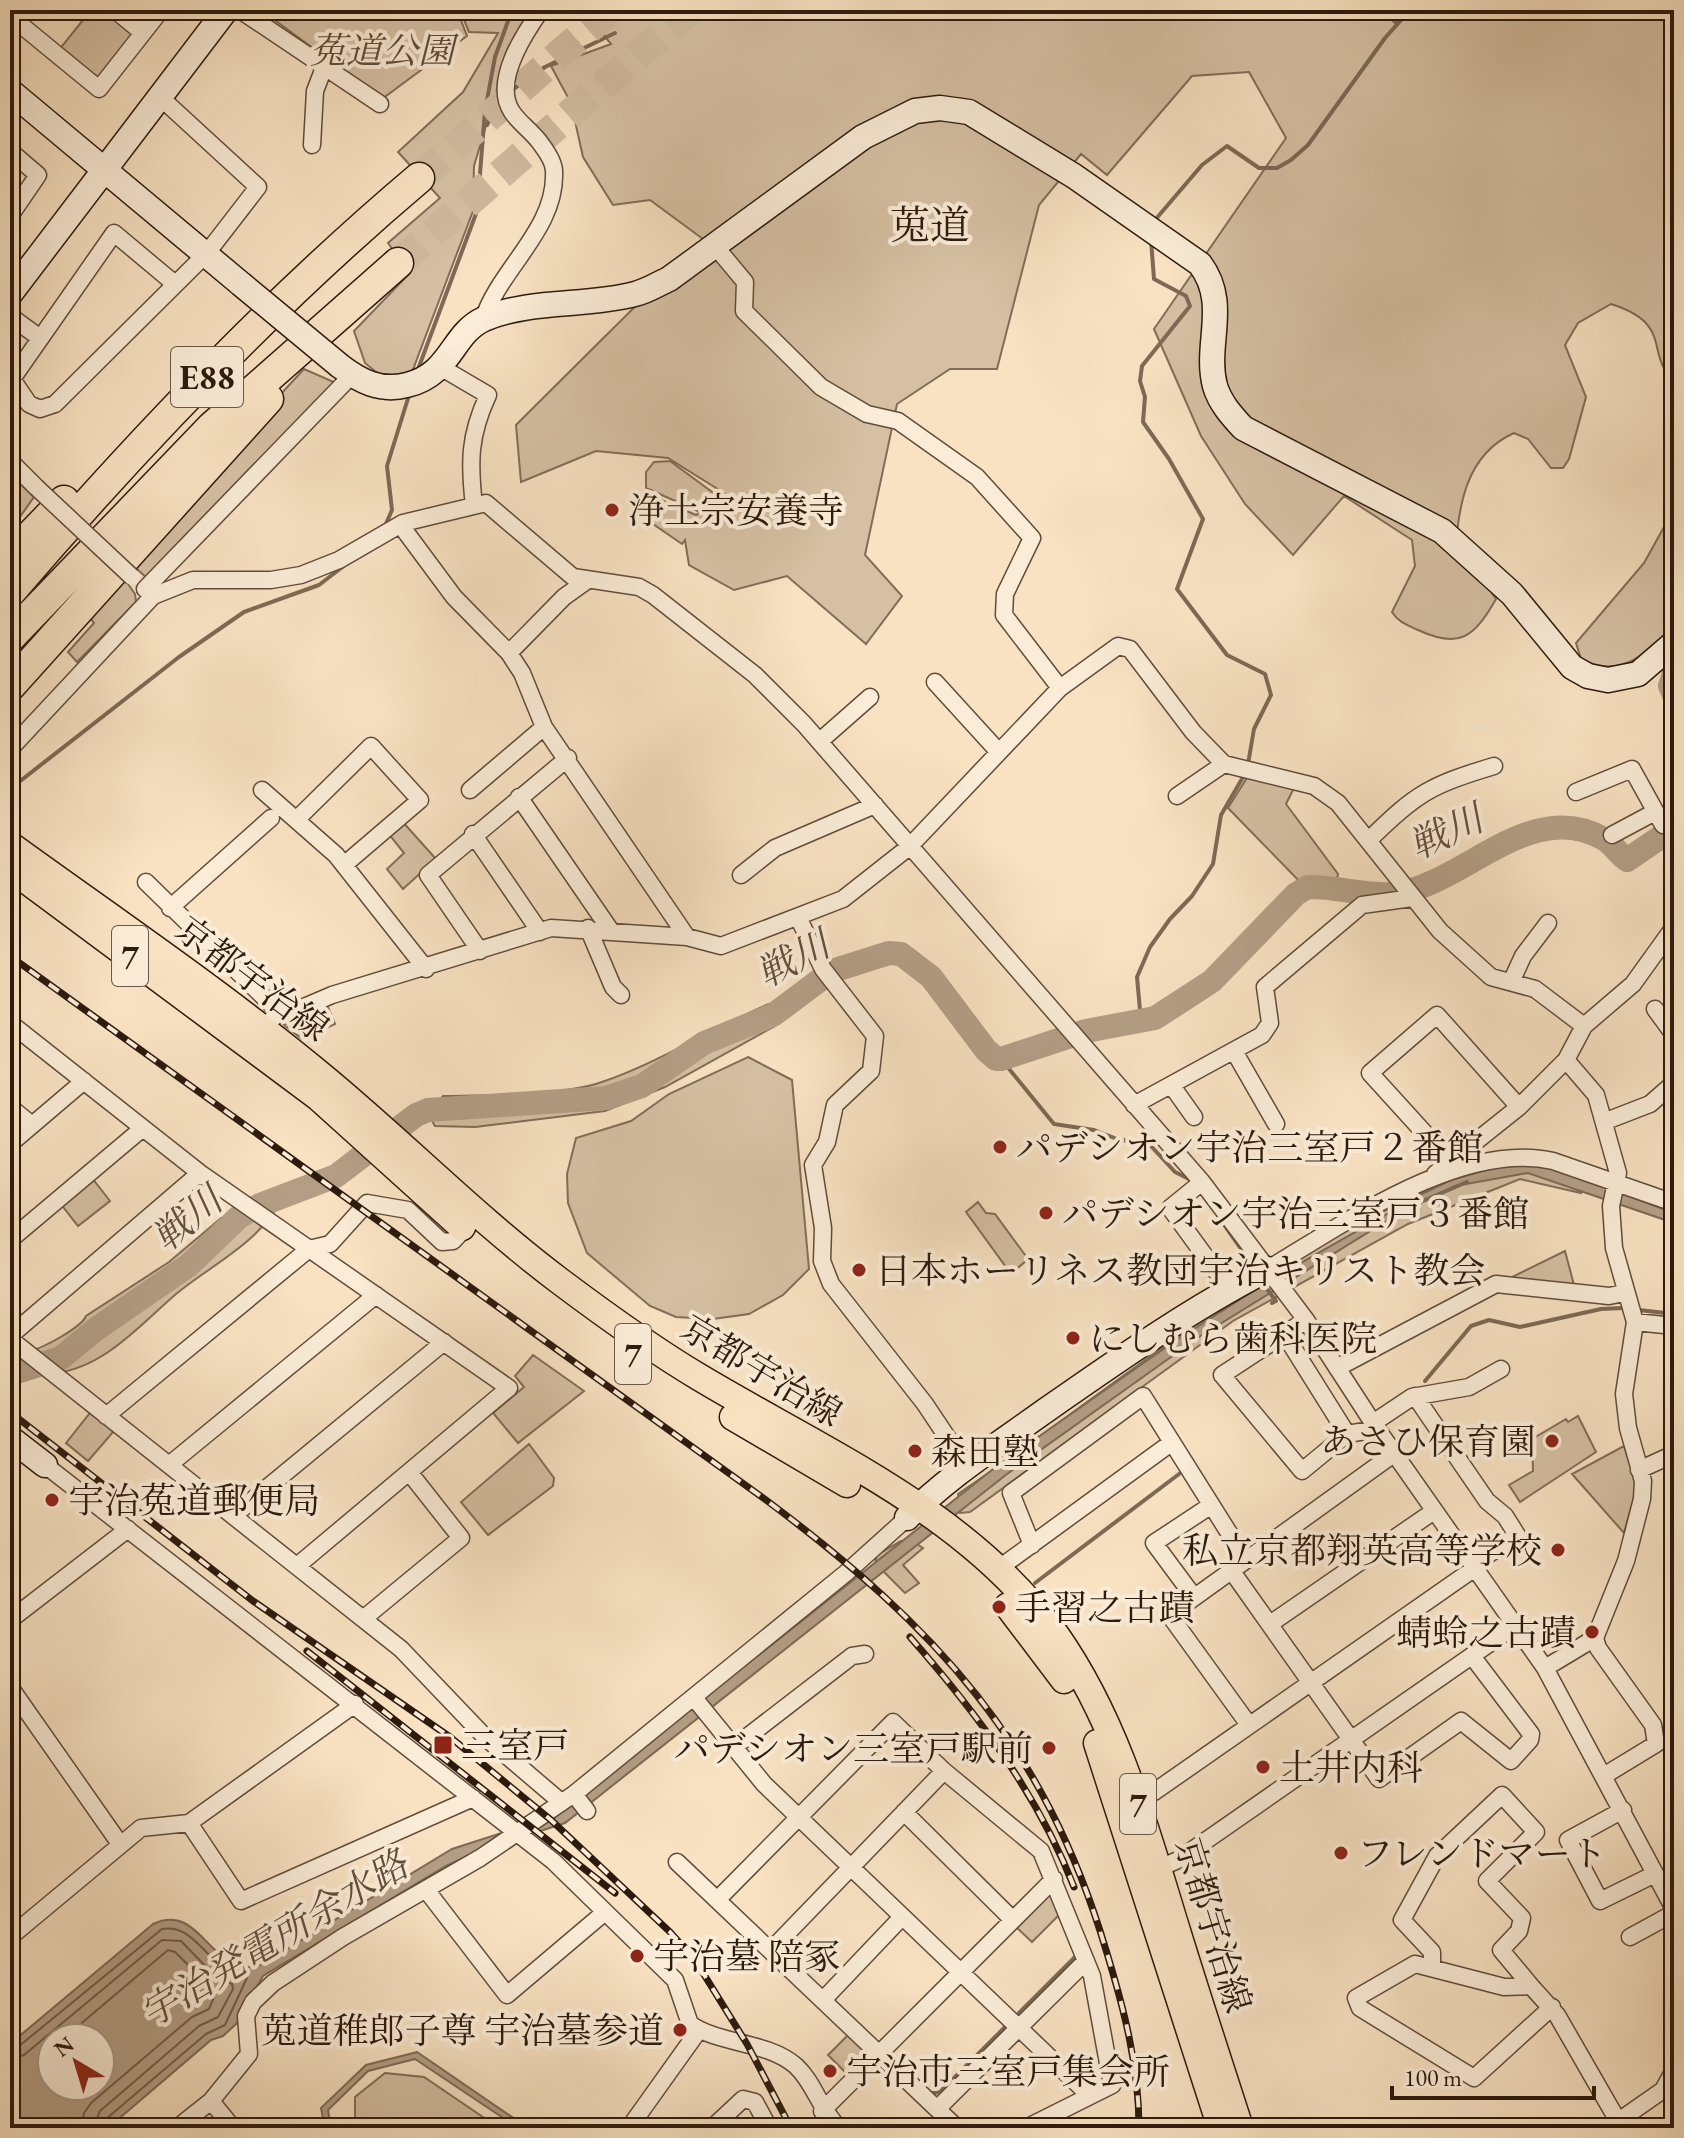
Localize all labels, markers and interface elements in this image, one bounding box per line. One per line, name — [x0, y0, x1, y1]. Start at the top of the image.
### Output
park label: 菟道公園 — [310, 27, 459, 74]
district label: 莵道 — [890, 199, 970, 251]
road number: E88 — [171, 347, 243, 407]
place label: 浄土宗安養寺 — [628, 487, 844, 534]
marker: 浄土宗安養寺 — [603, 501, 621, 519]
water label: 戦川 — [1401, 792, 1494, 870]
street label: 京都宇治線 — [167, 905, 339, 1051]
water label: 戦川 — [748, 917, 841, 998]
road number: 7 — [112, 926, 148, 986]
place label: パデシオン宇治三室戸２番館 — [1016, 1124, 1483, 1171]
marker: パデシオン宇治三室戸２番館 — [991, 1138, 1009, 1156]
water label: 戦川 — [142, 1173, 235, 1262]
place label: パデシオン宇治三室戸３番館 — [1062, 1190, 1529, 1237]
marker: パデシオン宇治三室戸３番館 — [1037, 1204, 1055, 1222]
place label: 日本ホーリネス教団宇治キリスト教会 — [875, 1247, 1486, 1294]
marker: 日本ホーリネス教団宇治キリスト教会 — [850, 1261, 868, 1279]
street label: 京都宇治線 — [672, 1304, 851, 1437]
place label: にしむら歯科医院 — [1089, 1315, 1377, 1362]
road number: 7 — [615, 1324, 651, 1384]
marker: にしむら歯科医院 — [1064, 1329, 1082, 1347]
place label: あさひ保育園 — [1320, 1418, 1536, 1465]
place label: 森田塾 — [931, 1428, 1039, 1475]
marker: あさひ保育園 — [1543, 1432, 1561, 1450]
marker: 森田塾 — [906, 1442, 924, 1460]
place label: 宇治菟道郵便局 — [68, 1477, 320, 1524]
marker: 宇治菟道郵便局 — [43, 1491, 61, 1509]
place label: 私立京都翔英高等学校 — [1182, 1527, 1542, 1574]
marker: 私立京都翔英高等学校 — [1549, 1541, 1567, 1559]
place label: 手習之古蹟 — [1015, 1584, 1195, 1631]
marker: 手習之古蹟 — [990, 1598, 1008, 1616]
place label: 蜻蛉之古蹟 — [1396, 1609, 1576, 1656]
marker: 蜻蛉之古蹟 — [1583, 1623, 1601, 1641]
place label: 三室戸 — [461, 1722, 569, 1769]
place label: パデシオン三室戸駅前 — [674, 1725, 1033, 1772]
marker: 三室戸 — [432, 1734, 454, 1756]
marker: パデシオン三室戸駅前 — [1040, 1739, 1058, 1757]
place label: 土井内科 — [1279, 1744, 1423, 1791]
marker: 土井内科 — [1254, 1758, 1272, 1776]
road number: 7 — [1120, 1774, 1156, 1834]
place label: フレンドマート — [1357, 1830, 1607, 1877]
street label: 京都宇治線 — [1165, 1832, 1262, 2018]
water label: 宇治発電所余水路 — [131, 1838, 419, 2038]
marker: フレンドマート — [1332, 1844, 1350, 1862]
place label: 宇治墓 陪冢 — [653, 1933, 840, 1980]
marker: 宇治墓 陪冢 — [628, 1947, 646, 1965]
place label: 莵道稚郎子尊 宇治墓参道 — [261, 2007, 664, 2054]
marker: 莵道稚郎子尊 宇治墓参道 — [671, 2021, 689, 2039]
north arrow — [36, 2022, 116, 2102]
text: N — [48, 2030, 80, 2064]
place label: 宇治市三室戸集会所 — [846, 2048, 1170, 2095]
scale bar — [1392, 2050, 1594, 2100]
marker: 宇治市三室戸集会所 — [821, 2062, 839, 2080]
text: 100 m — [1404, 2062, 1462, 2093]

